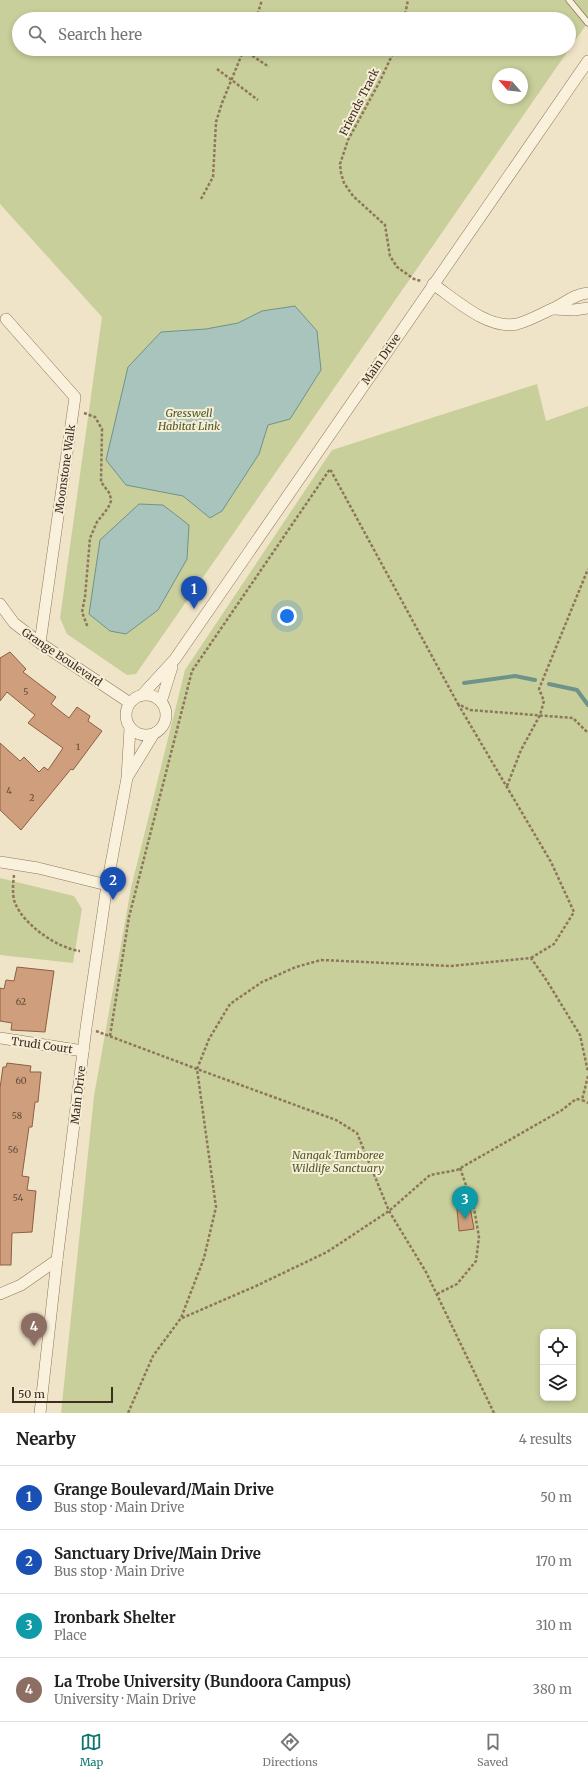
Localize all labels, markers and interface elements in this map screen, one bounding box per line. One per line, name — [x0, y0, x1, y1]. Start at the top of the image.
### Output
search box — [12, 12, 576, 56]
icon: search — [26, 23, 48, 45]
text: Search here — [58, 25, 142, 44]
street label: Friends Track — [336, 66, 382, 138]
north arrow — [492, 68, 528, 104]
street label: Main Drive — [358, 331, 404, 387]
park label: Gresswell Habitat Link — [157, 406, 220, 433]
street label: Moonstone Walk — [52, 424, 78, 514]
pin: 1 — [181, 576, 207, 609]
your location — [277, 606, 297, 626]
street label: Grange Boulevard — [19, 625, 105, 689]
house number: 5 — [23, 686, 29, 697]
house number: 1 — [76, 741, 80, 752]
house number: 4 — [6, 785, 12, 796]
house number: 2 — [29, 792, 35, 803]
pin: 2 — [100, 867, 126, 900]
house number: 62 — [16, 996, 26, 1007]
street label: Trudi Court — [10, 1034, 74, 1056]
street label: Main Drive — [67, 1065, 89, 1125]
house number: 60 — [15, 1075, 27, 1086]
house number: 58 — [12, 1110, 22, 1121]
house number: 56 — [8, 1144, 19, 1155]
park label: Nangak Tamboree Wildlife Sanctuary — [292, 1148, 384, 1175]
pin: 3 — [452, 1186, 478, 1219]
house number: 54 — [13, 1192, 24, 1203]
pin: 4 — [21, 1313, 47, 1346]
map controls — [540, 1329, 576, 1401]
button: locate — [540, 1329, 576, 1365]
button: layers — [540, 1365, 576, 1401]
scale bar — [12, 1385, 113, 1404]
text: 50 m — [18, 1387, 45, 1401]
text: Nearby — [16, 1428, 76, 1450]
text: 4 results — [519, 1431, 572, 1448]
text: Grange Boulevard/Main Drive — [54, 1480, 274, 1499]
text: 1 — [26, 1489, 32, 1506]
text: 50 m — [540, 1489, 572, 1506]
text: Bus stop · Main Drive — [54, 1499, 184, 1516]
text: Sanctuary Drive/Main Drive — [54, 1544, 261, 1563]
text: 2 — [25, 1553, 33, 1570]
text: 170 m — [535, 1553, 572, 1570]
text: Bus stop · Main Drive — [54, 1563, 184, 1580]
text: Ironbark Shelter — [54, 1608, 176, 1627]
text: 3 — [25, 1617, 33, 1634]
text: 310 m — [535, 1617, 572, 1634]
text: Place — [54, 1627, 87, 1644]
text: La Trobe University (Bundoora Campus) — [54, 1672, 351, 1691]
text: 4 — [25, 1681, 33, 1698]
text: 380 m — [533, 1681, 572, 1698]
text: University · Main Drive — [54, 1691, 196, 1708]
tab: Map — [80, 1731, 103, 1769]
tab: Directions — [263, 1731, 318, 1769]
tab: Saved — [477, 1731, 508, 1769]

